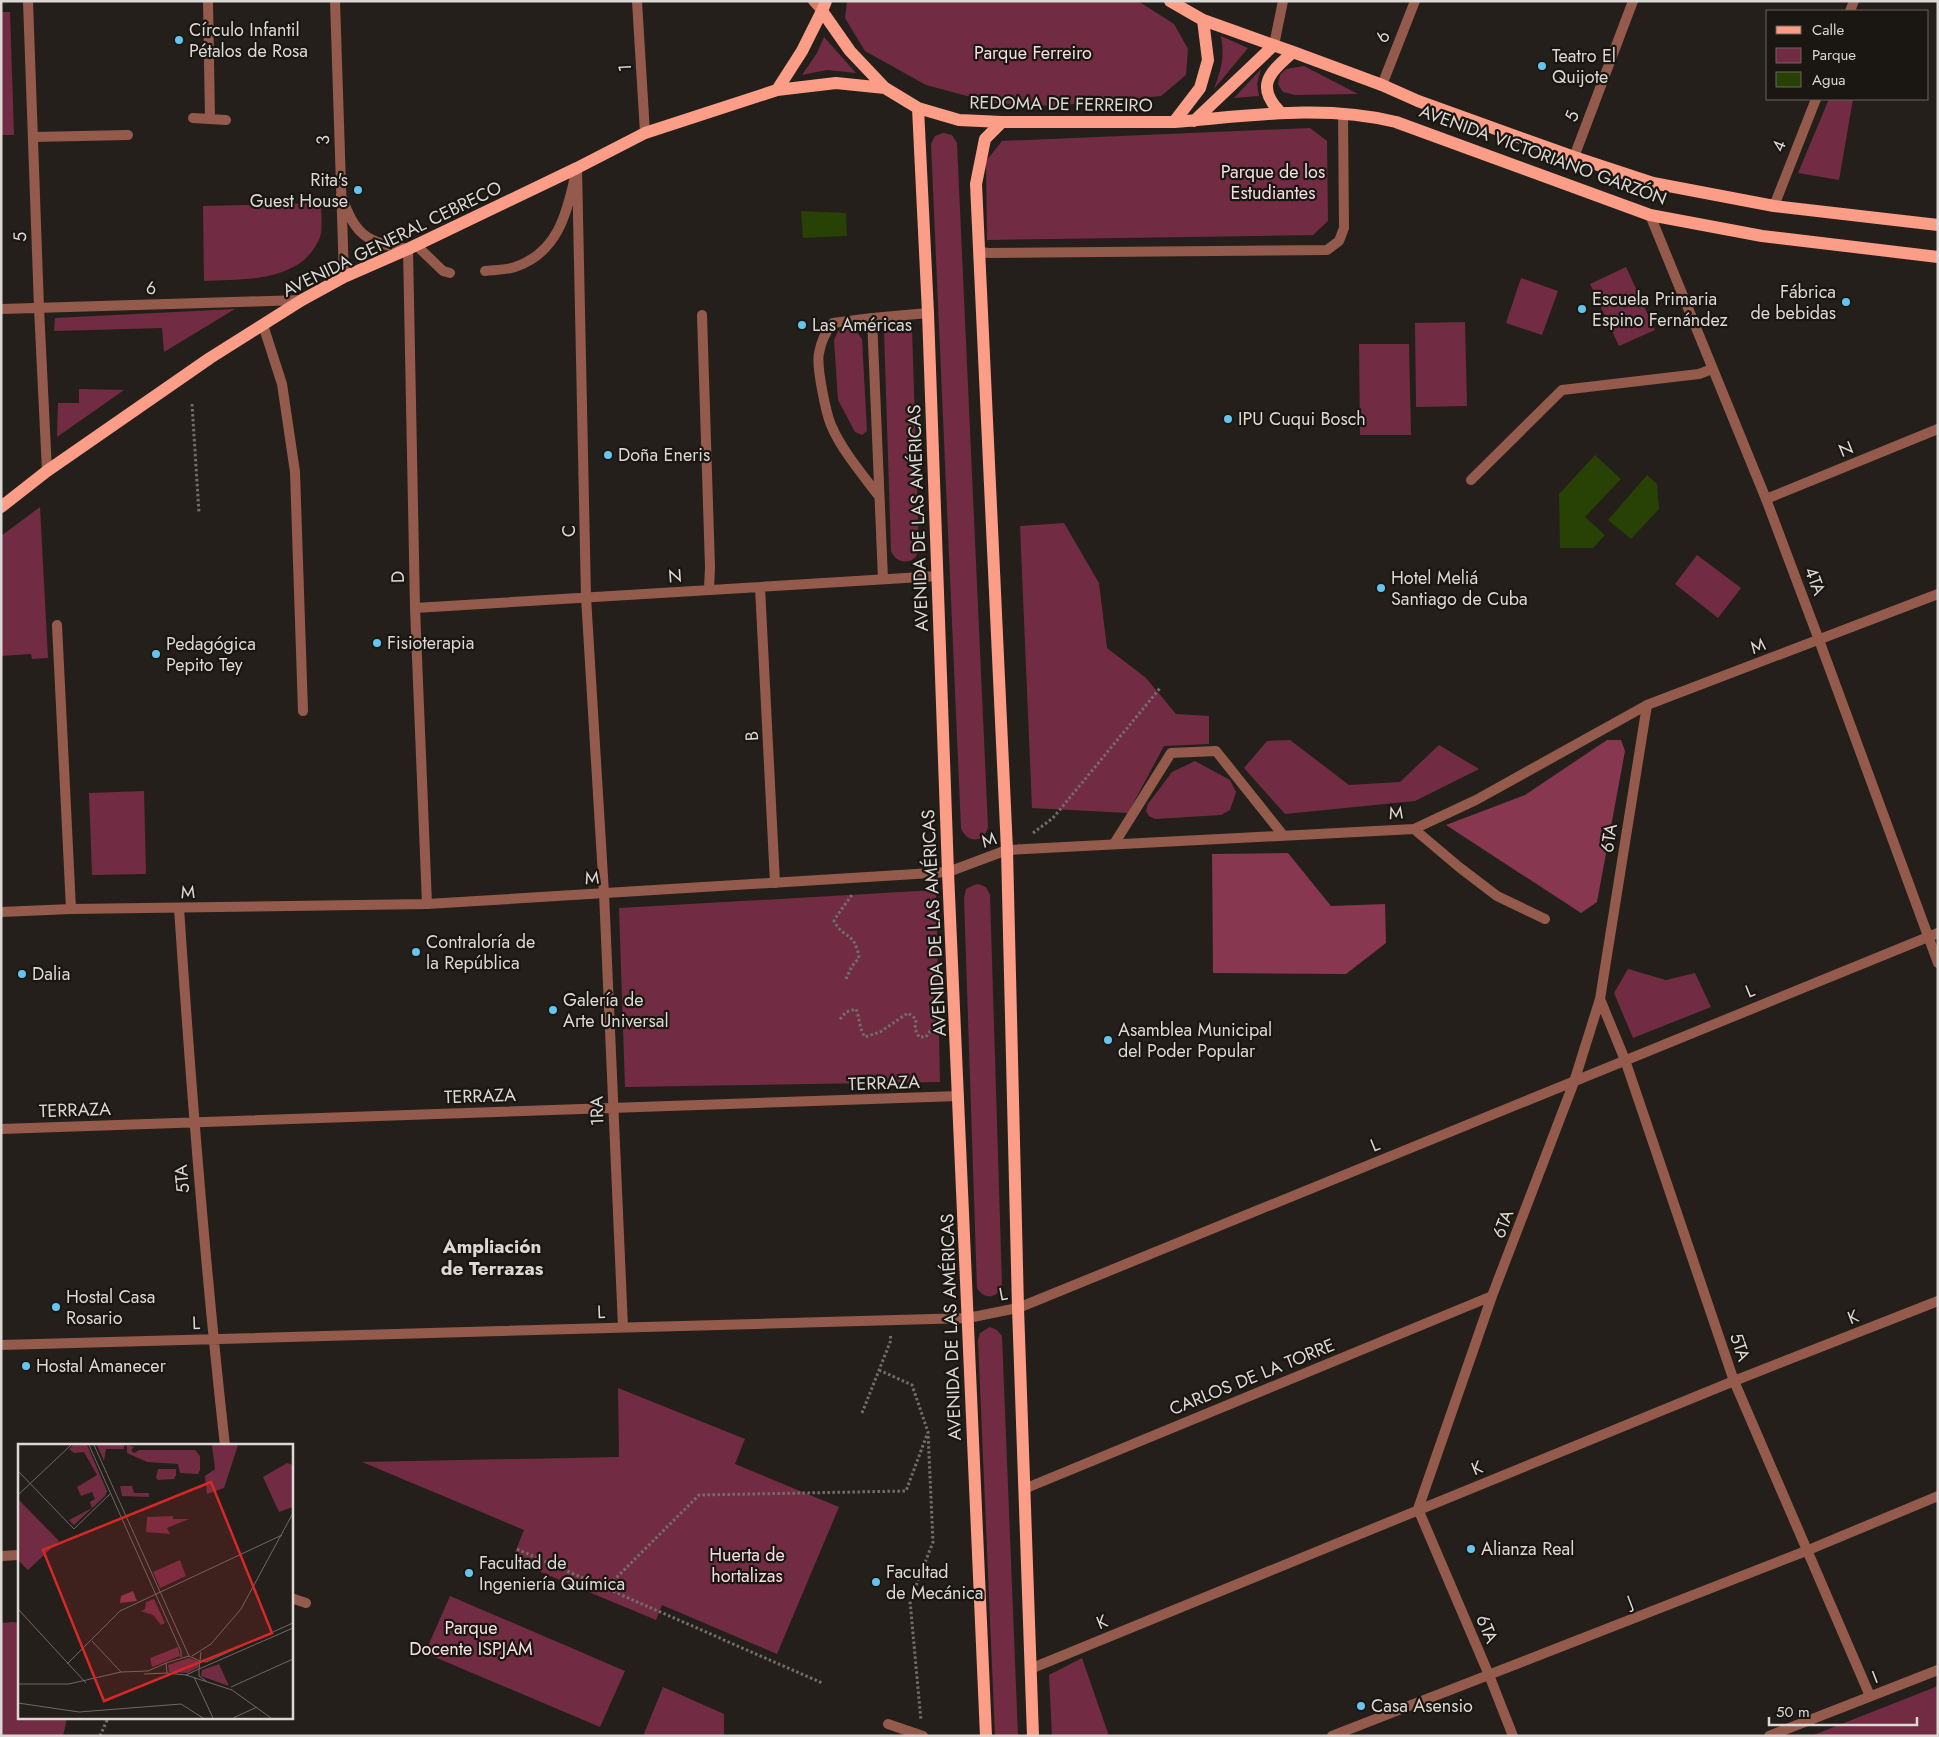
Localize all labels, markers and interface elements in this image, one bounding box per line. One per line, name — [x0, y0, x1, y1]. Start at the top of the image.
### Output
legend — [1766, 10, 1929, 100]
place label: Círculo Infantil Pétalos de Rosa — [189, 17, 308, 64]
text: Calle — [1812, 19, 1844, 41]
street label: 6 — [1369, 27, 1397, 47]
marker: Círculo Infantil Pétalos de Rosa — [173, 34, 185, 46]
park label: Parque Ferreiro — [974, 40, 1092, 66]
place label: Teatro El Quijote — [1552, 43, 1616, 90]
text: Parque — [1812, 44, 1856, 66]
marker: Teatro El Quijote — [1536, 60, 1548, 72]
street label: 1 — [612, 63, 638, 73]
text: Agua — [1812, 69, 1846, 91]
street label: REDOMA DE FERREIRO — [969, 89, 1153, 119]
street label: AVENIDA VICTORIANO GARZÓN — [1416, 98, 1670, 212]
street label: 5 — [1558, 107, 1586, 125]
street label: 3 — [310, 134, 336, 145]
street label: 4 — [1765, 136, 1793, 156]
park label: Parque de los Estudiantes — [1221, 159, 1325, 206]
place label: Rita's Guest House — [250, 167, 348, 214]
street label: AVENIDA GENERAL CEBRECO — [278, 174, 506, 304]
marker: Rita's Guest House — [352, 184, 364, 196]
street label: 5 — [7, 231, 33, 243]
street label: 6 — [145, 275, 157, 301]
place label: Fábrica de bebidas — [1750, 279, 1836, 326]
place label: Escuela Primaria Espino Fernández — [1592, 286, 1729, 333]
marker: Fábrica de bebidas — [1840, 296, 1852, 308]
marker: Escuela Primaria Espino Fernández — [1576, 303, 1588, 315]
place label: Las Américas — [812, 312, 912, 338]
marker: Las Américas — [796, 319, 808, 331]
street label: AVENIDA DE LAS AMÉRICAS — [901, 404, 935, 632]
place label: IPU Cuqui Bosch — [1238, 406, 1366, 432]
marker: IPU Cuqui Bosch — [1222, 413, 1234, 425]
street label: N — [1835, 434, 1857, 464]
place label: Doña Eneris — [618, 442, 710, 468]
marker: Doña Eneris — [602, 449, 614, 461]
street label: C — [556, 525, 582, 537]
street label: N — [667, 563, 683, 589]
street label: 4TA — [1798, 563, 1832, 599]
place label: Hotel Meliá Santiago de Cuba — [1391, 565, 1528, 612]
street label: D — [385, 571, 411, 583]
marker: Hotel Meliá Santiago de Cuba — [1375, 582, 1387, 594]
place label: Fisioterapia — [387, 630, 474, 656]
place label: Pedagógica Pepito Tey — [166, 631, 256, 678]
street label: M — [1747, 631, 1769, 661]
marker: Fisioterapia — [371, 637, 383, 649]
marker: Pedagógica Pepito Tey — [150, 648, 162, 660]
street label: B — [739, 730, 765, 742]
street label: M — [1388, 800, 1404, 826]
street label: AVENIDA DE LAS AMÉRICAS — [915, 809, 953, 1037]
street label: 6TA — [1594, 822, 1624, 854]
street label: M — [978, 825, 1000, 855]
street label: M — [584, 865, 600, 891]
street label: M — [180, 879, 196, 905]
place label: Contraloría de la República — [426, 929, 535, 976]
marker: Contraloría de la República — [410, 946, 422, 958]
place label: Dalia — [32, 961, 70, 987]
marker: Dalia — [16, 968, 28, 980]
street label: L — [1741, 977, 1759, 1005]
place label: Galería de Arte Universal — [563, 987, 669, 1034]
marker: Galería de Arte Universal — [547, 1004, 559, 1016]
place label: Asamblea Municipal del Poder Popular — [1118, 1017, 1272, 1064]
marker: Asamblea Municipal del Poder Popular — [1102, 1034, 1114, 1046]
street label: TERRAZA — [848, 1069, 921, 1097]
street label: TERRAZA — [444, 1082, 517, 1110]
street label: 1RA — [583, 1095, 611, 1126]
street label: TERRAZA — [39, 1096, 112, 1124]
street label: L — [1366, 1131, 1384, 1159]
street label: 5TA — [168, 1164, 196, 1194]
street label: 6TA — [1486, 1206, 1520, 1242]
street label: AVENIDA DE LAS AMÉRICAS — [934, 1213, 968, 1441]
district label: Ampliación de Terrazas — [441, 1233, 544, 1282]
street label: L — [997, 1280, 1009, 1308]
place label: Hostal Casa Rosario — [66, 1284, 155, 1331]
street label: L — [596, 1299, 606, 1325]
marker: Hostal Casa Rosario — [50, 1301, 62, 1313]
street label: K — [1844, 1303, 1863, 1331]
street label: L — [191, 1310, 201, 1336]
street label: 5TA — [1723, 1329, 1757, 1365]
street label: CARLOS DE LA TORRE — [1165, 1332, 1339, 1422]
place label: Hostal Amanecer — [36, 1353, 167, 1379]
marker: Hostal Amanecer — [20, 1360, 32, 1372]
inset map — [18, 1444, 292, 1720]
street label: K — [1467, 1454, 1487, 1482]
place label: Alianza Real — [1481, 1536, 1574, 1562]
park label: Huerta de hortalizas — [709, 1542, 785, 1589]
marker: Alianza Real — [1465, 1543, 1477, 1555]
place label: Facultad de Ingeniería Química — [479, 1550, 625, 1597]
place label: Facultad de Mecánica — [886, 1559, 984, 1606]
marker: Facultad de Ingeniería Química — [463, 1567, 475, 1579]
marker: Facultad de Mecánica — [870, 1576, 882, 1588]
street label: J — [1621, 1589, 1637, 1616]
street label: K — [1092, 1608, 1112, 1636]
street label: 6TA — [1469, 1611, 1505, 1647]
park label: Parque Docente ISPJAM — [409, 1615, 533, 1662]
street label: I — [1868, 1664, 1882, 1690]
place label: Casa Asensio — [1371, 1693, 1473, 1719]
scale bar — [1769, 1694, 1916, 1726]
marker: Casa Asensio — [1355, 1700, 1367, 1712]
text: 50 m — [1776, 1701, 1810, 1723]

